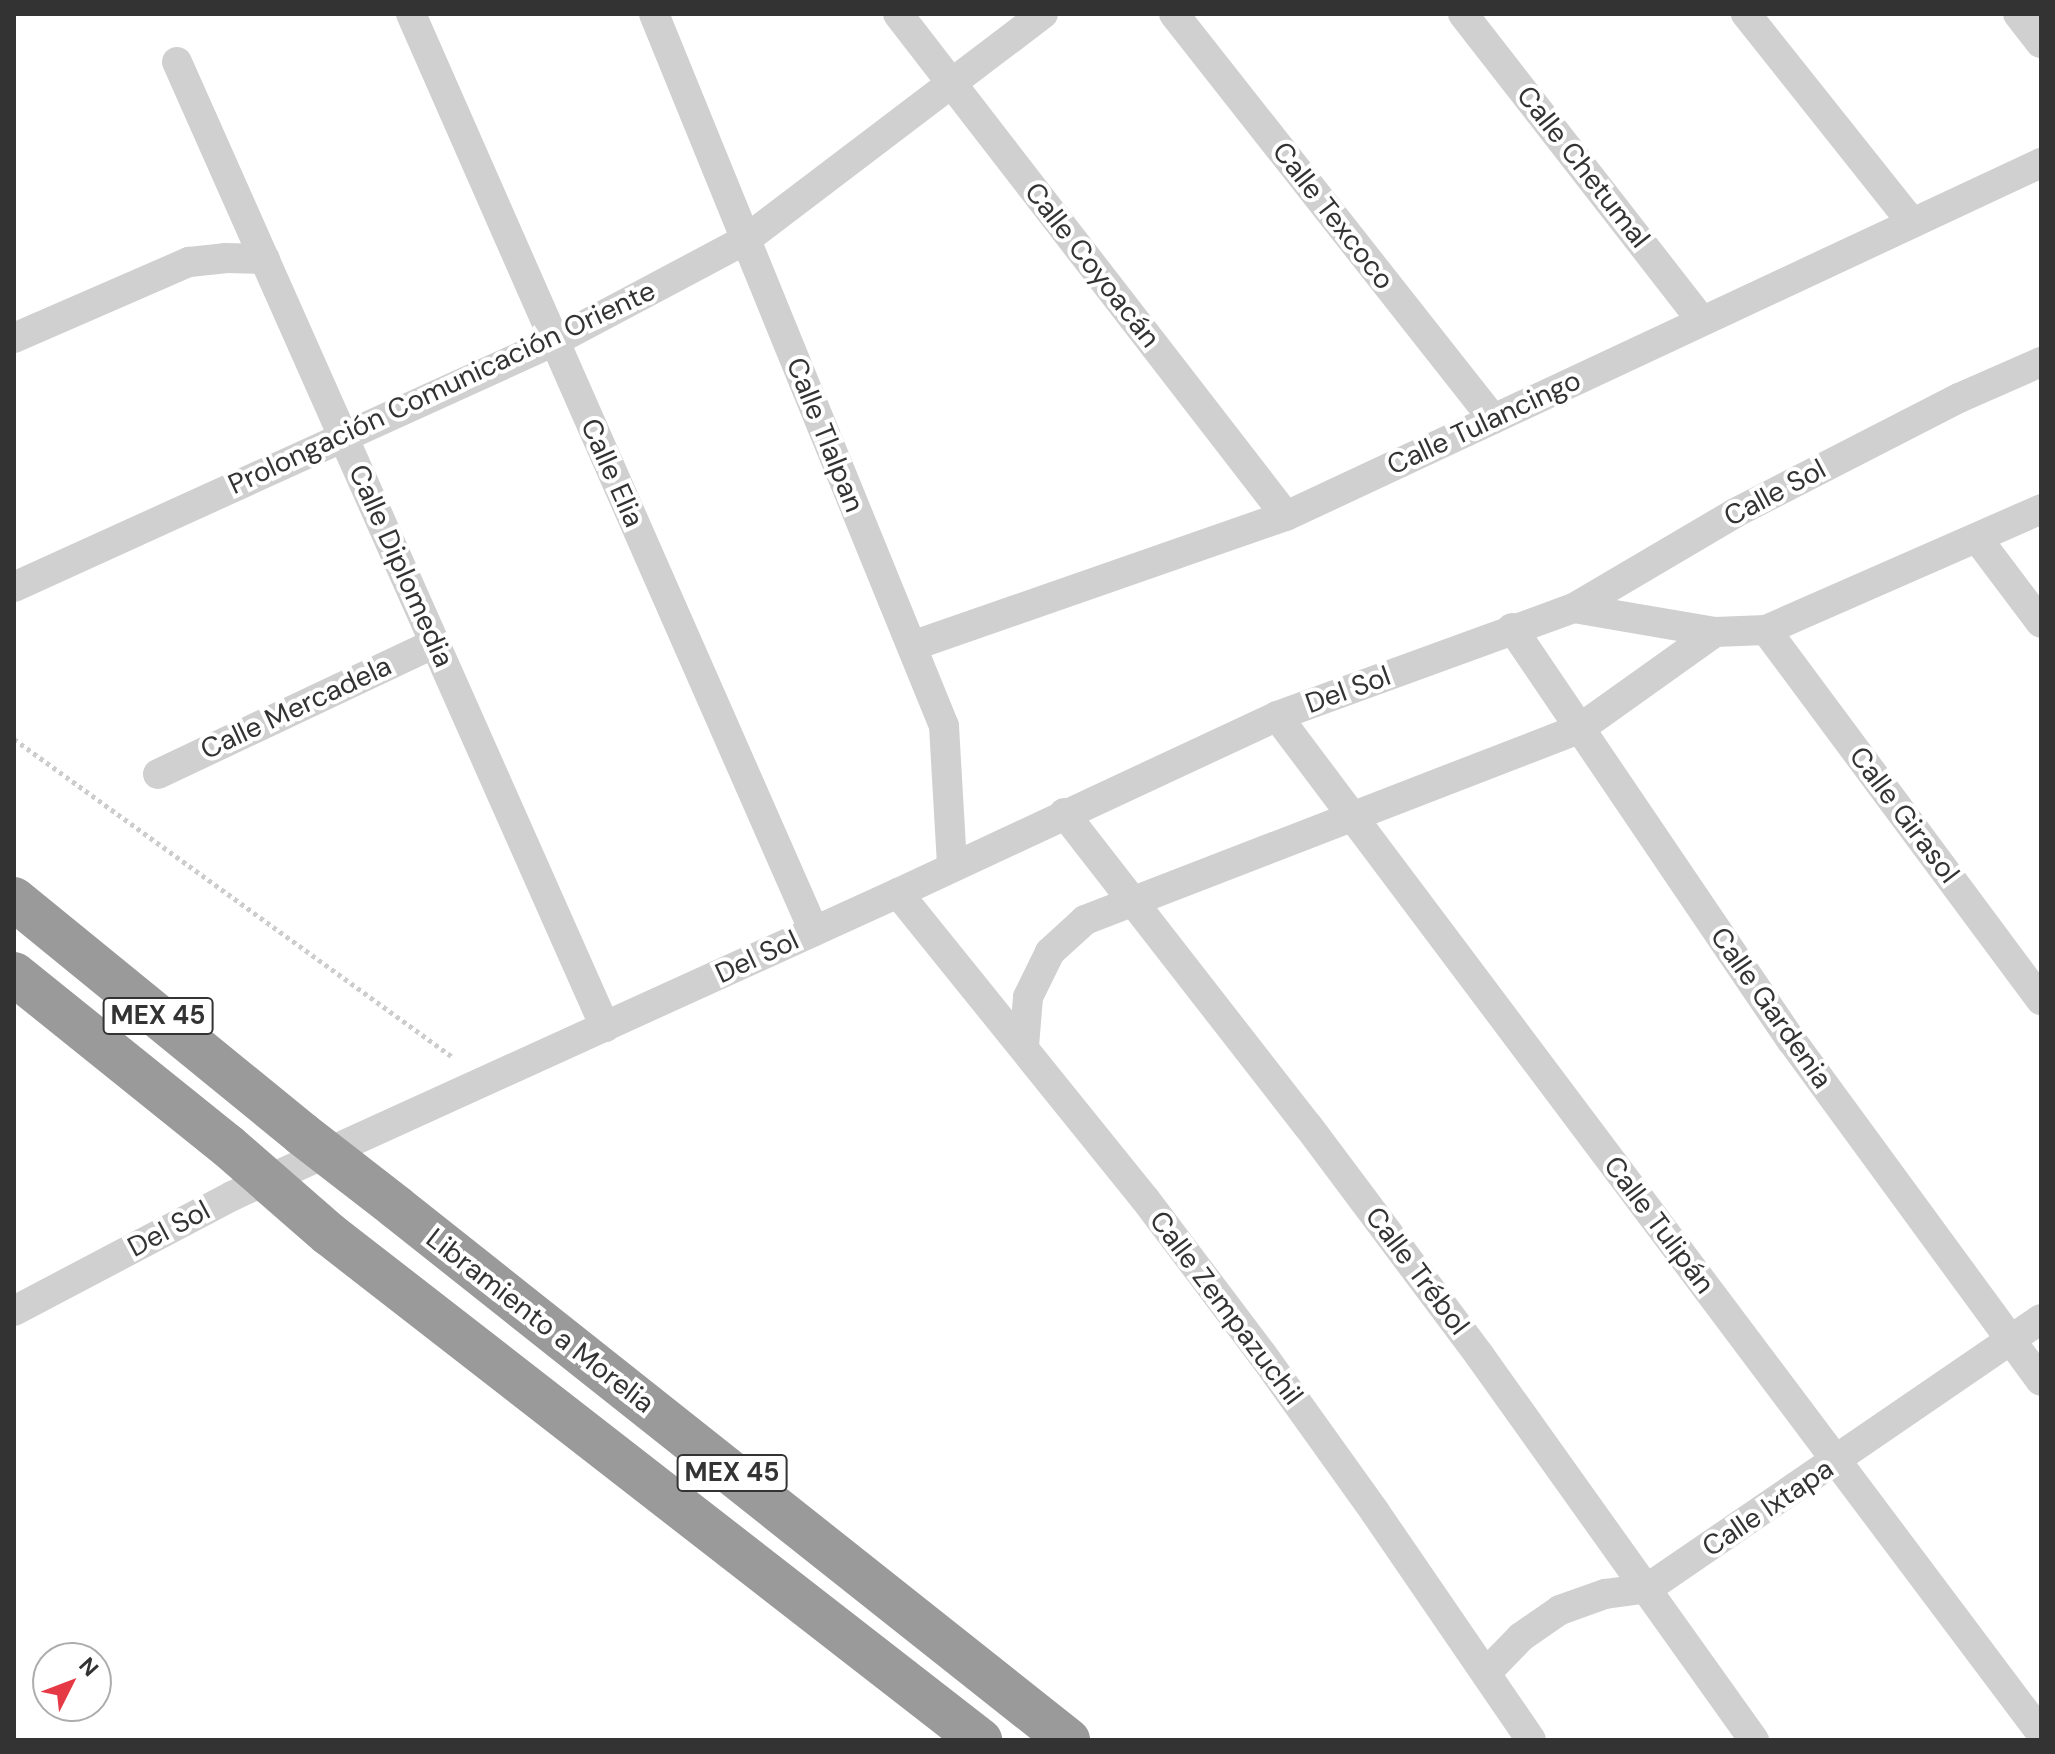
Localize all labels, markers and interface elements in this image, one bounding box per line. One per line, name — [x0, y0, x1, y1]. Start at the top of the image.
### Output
street label: Calle Chetumal — [1509, 79, 1657, 255]
street label: Calle Texcoco — [1265, 135, 1401, 297]
street label: Calle Coyoacán — [1017, 176, 1167, 354]
street label: Prolongación Comunicación Oriente — [223, 274, 661, 502]
street label: Calle Tlalpan — [779, 353, 871, 517]
street label: Calle Tulancingo — [1382, 363, 1586, 483]
street label: Calle Elia — [573, 414, 651, 532]
street label: Calle Sol — [1718, 452, 1832, 534]
street label: Calle Diplomedia — [341, 460, 461, 672]
street label: Calle Mercadela — [195, 649, 397, 767]
street label: Del Sol — [1301, 659, 1395, 721]
street label: Calle Girasol — [1842, 740, 1966, 890]
street label: Calle Gardenia — [1703, 921, 1839, 1095]
street label: Del Sol — [710, 923, 804, 991]
road number: MEX 45 — [102, 994, 214, 1038]
street label: Calle Tulipán — [1596, 1150, 1722, 1300]
street label: Del Sol — [122, 1194, 216, 1264]
street label: Calle Trébol — [1358, 1200, 1476, 1342]
street label: Calle Zempazuchil — [1142, 1205, 1310, 1411]
street label: Libramiento a Morelia — [419, 1222, 661, 1420]
road number: MEX 45 — [676, 1451, 788, 1495]
street label: Calle Ixtapa — [1696, 1452, 1840, 1564]
north arrow — [32, 1642, 112, 1722]
text: N — [73, 1651, 105, 1683]

